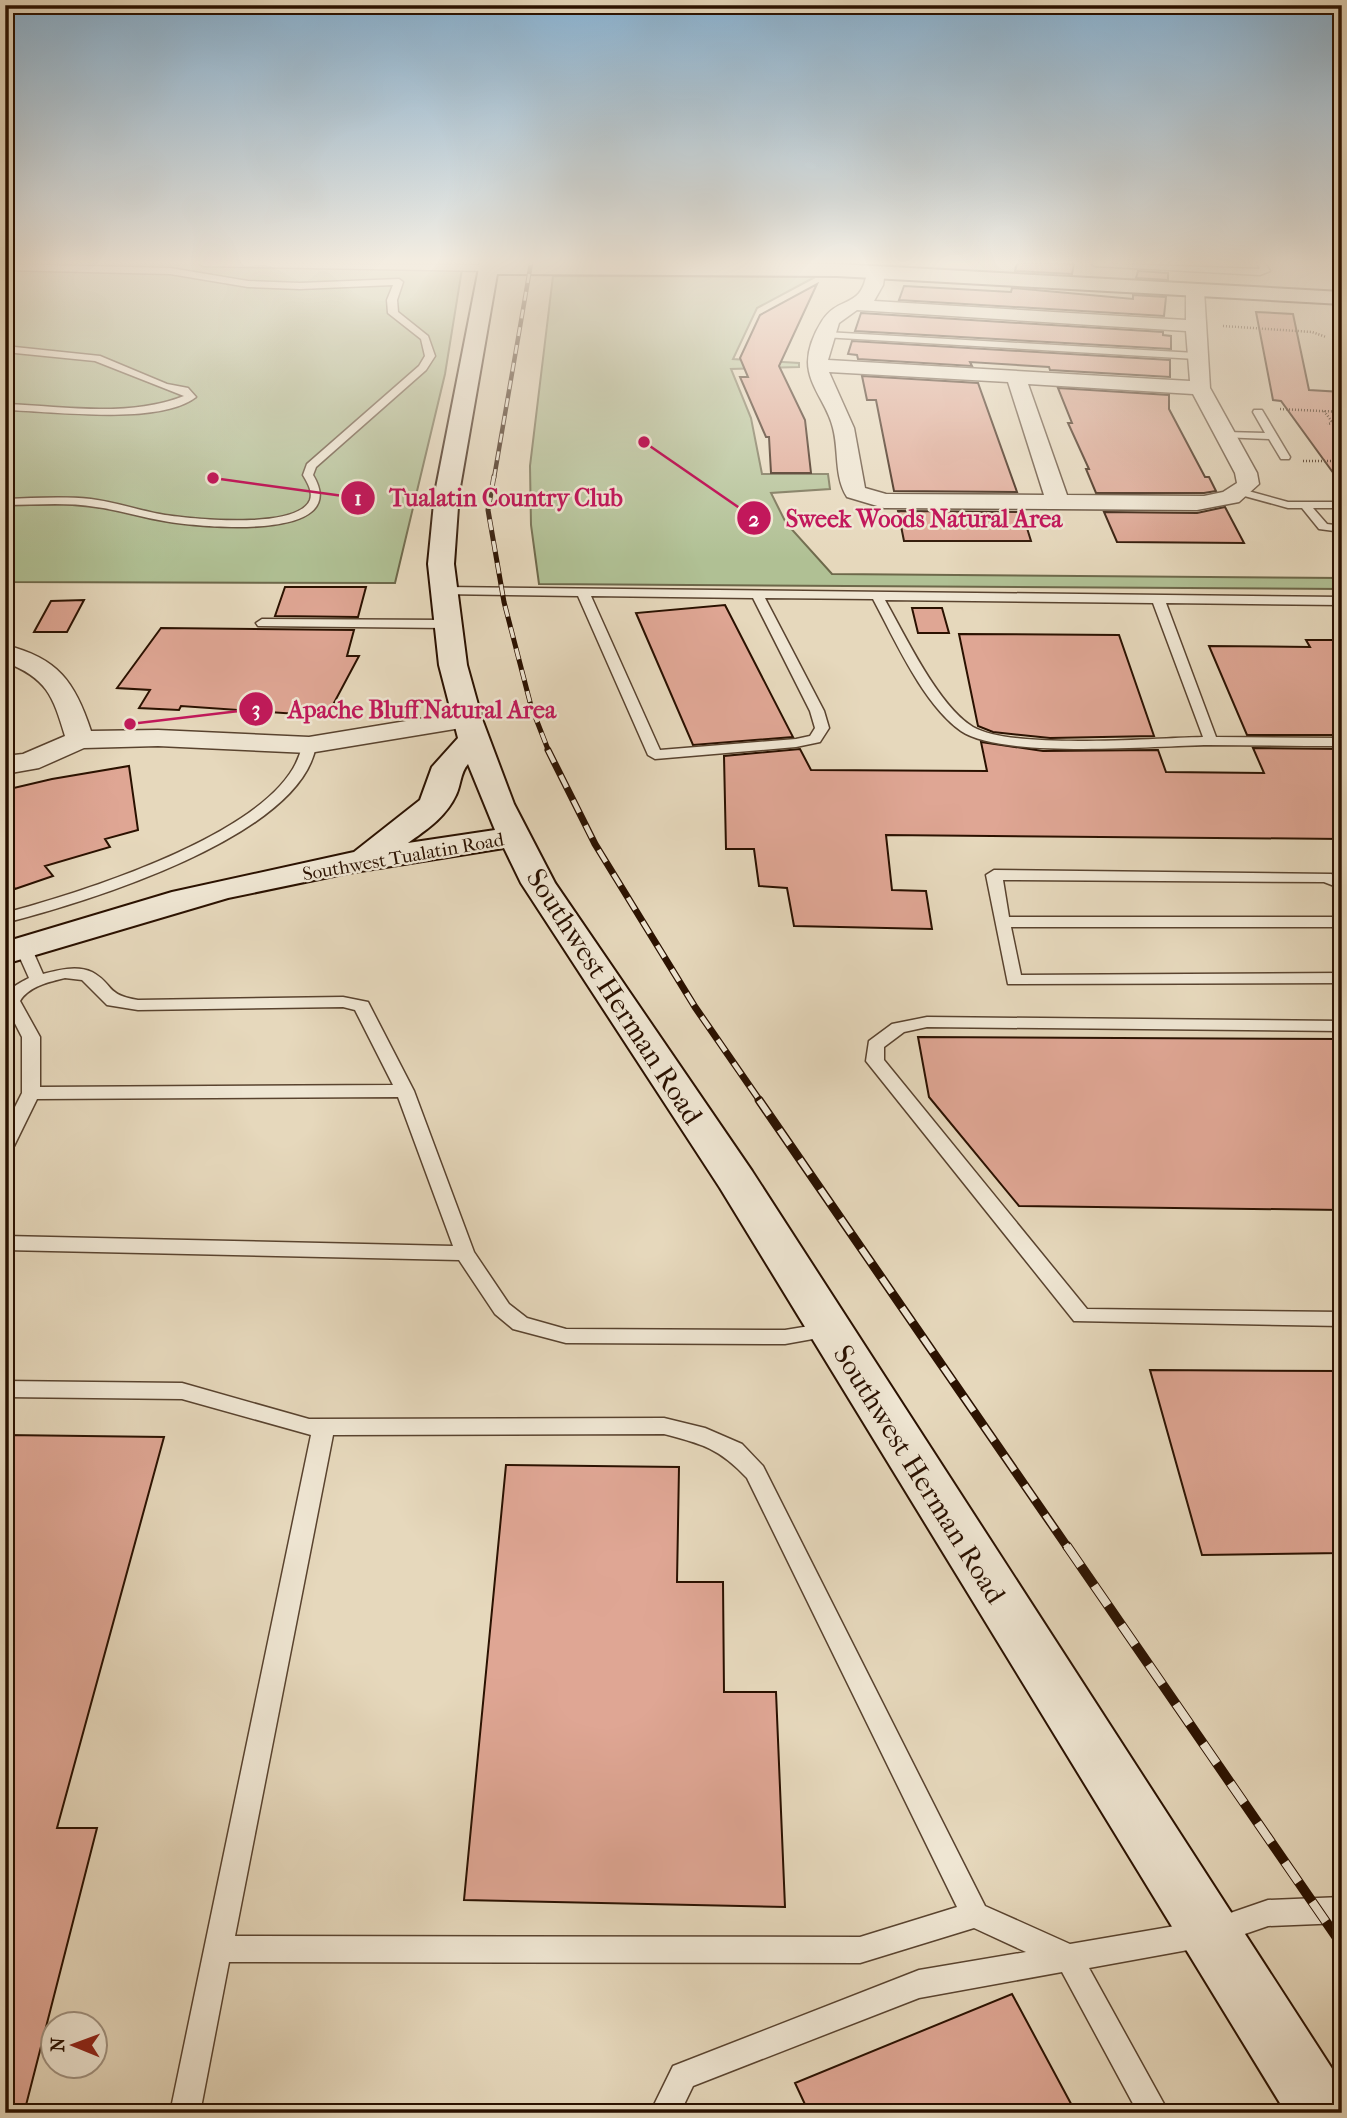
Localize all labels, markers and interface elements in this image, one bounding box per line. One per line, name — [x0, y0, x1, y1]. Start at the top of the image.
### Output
callout: Tualatin Country Club — [340, 475, 637, 520]
text: Tualatin Country Club — [388, 484, 623, 512]
text: 1 — [354, 486, 362, 510]
callout: Sweek Woods Natural Area — [737, 496, 1076, 541]
text: Sweek Woods Natural Area — [786, 505, 1063, 533]
text: 2 — [749, 507, 760, 531]
callout: Apache Bluff Natural Area — [239, 687, 570, 732]
text: Apache Bluff Natural Area — [286, 696, 557, 724]
text: 3 — [252, 697, 260, 721]
street label: Southwest Tualatin Road — [301, 828, 506, 886]
street label: Southwest Herman Road — [520, 862, 710, 1131]
street label: Southwest Herman Road — [827, 1339, 1013, 1610]
north arrow — [38, 2010, 108, 2080]
text: N — [47, 2037, 69, 2052]

